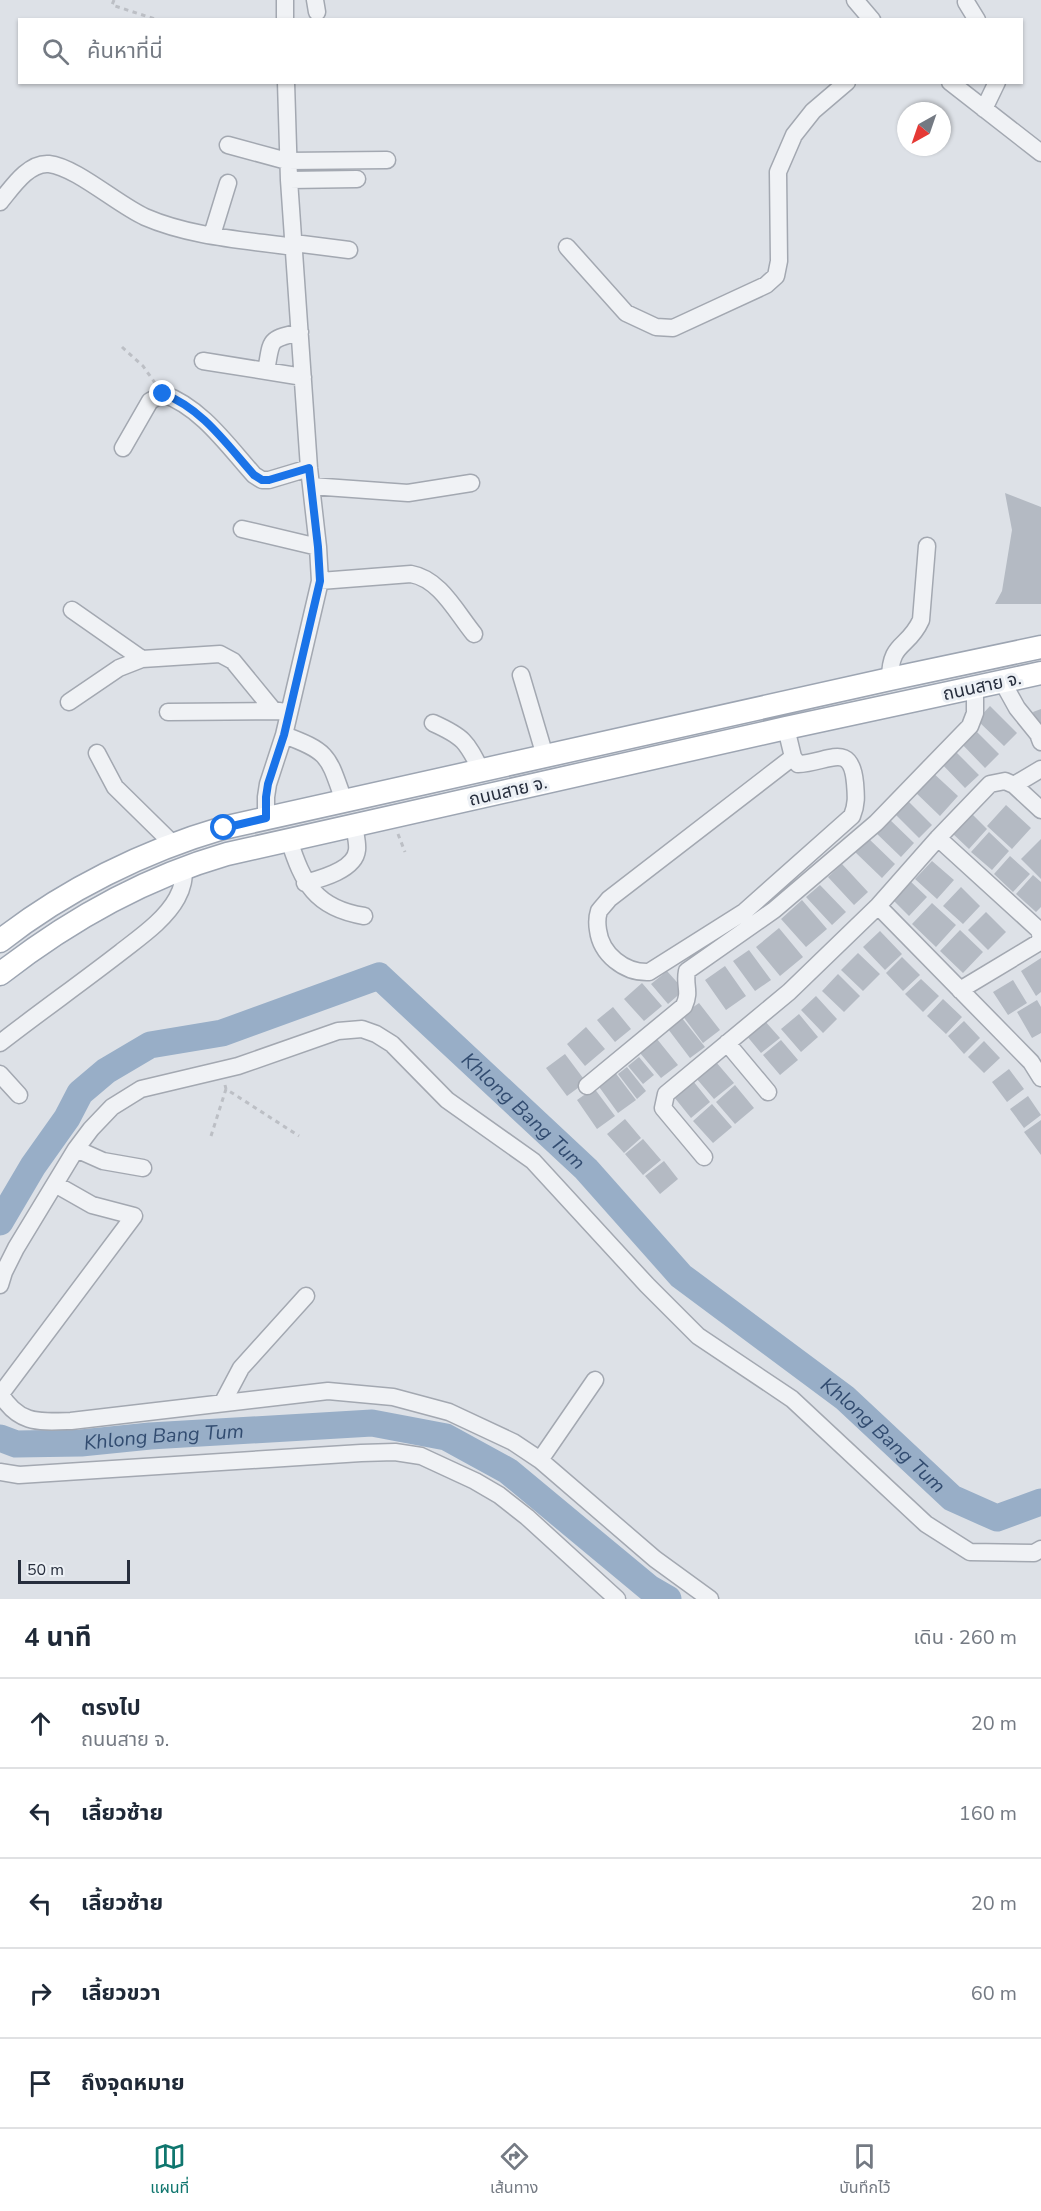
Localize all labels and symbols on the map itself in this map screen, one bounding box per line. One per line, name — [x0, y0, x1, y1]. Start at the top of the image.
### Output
north arrow — [897, 102, 951, 156]
route end — [149, 380, 175, 406]
street label: ถนนสาย จ. — [941, 666, 1023, 706]
street label: ถนนสาย จ. — [467, 770, 549, 812]
route start — [210, 814, 236, 840]
water label: Khlong Bang Tum — [456, 1046, 592, 1175]
water label: Khlong Bang Tum — [815, 1371, 952, 1499]
water label: Khlong Bang Tum — [82, 1417, 244, 1456]
scale bar — [18, 1557, 130, 1584]

